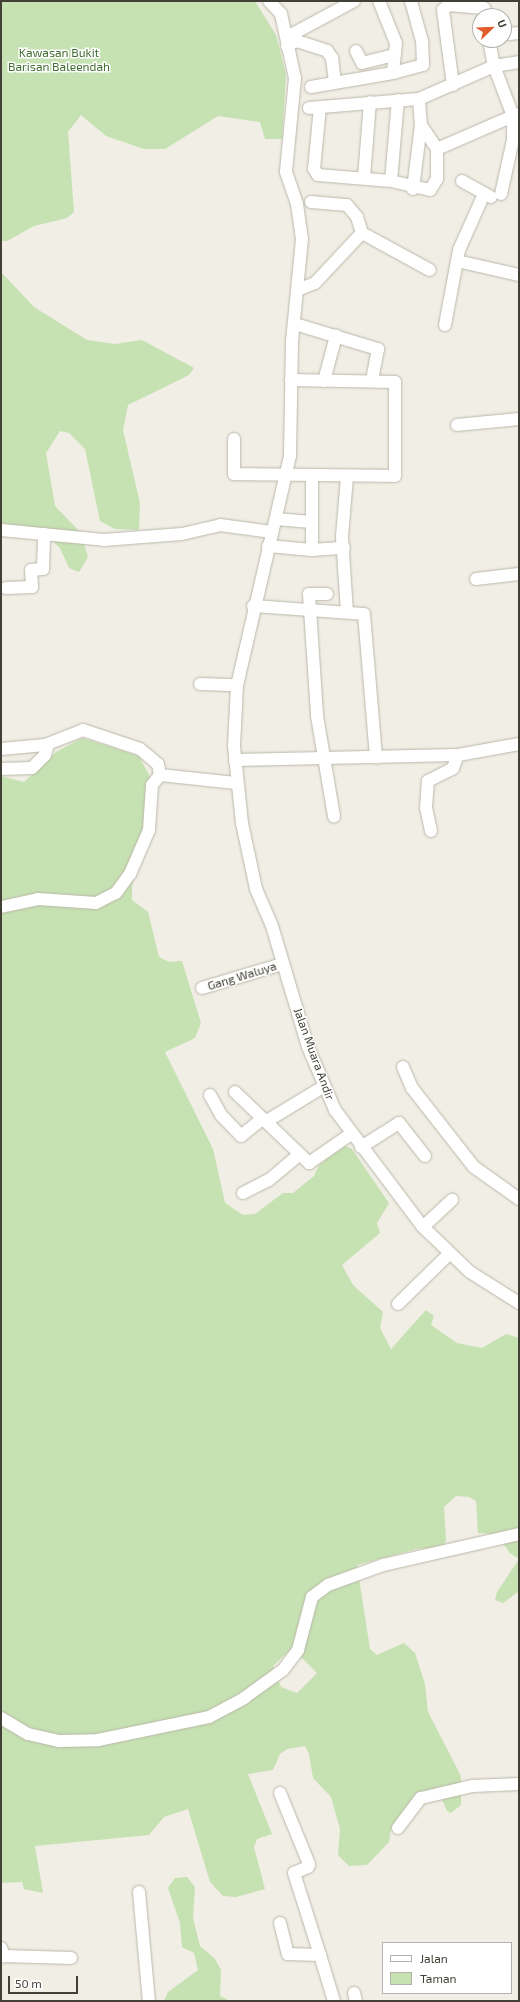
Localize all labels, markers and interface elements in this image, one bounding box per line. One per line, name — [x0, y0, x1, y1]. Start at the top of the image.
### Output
north arrow — [472, 8, 512, 48]
text: U — [495, 17, 510, 30]
park label: Kawasan Bukit Barisan Baleendah — [8, 46, 110, 74]
street label: Gang Waluya — [206, 959, 278, 993]
street label: Jalan Muara Andir — [291, 1006, 337, 1102]
legend — [382, 1942, 512, 1994]
text: Jalan — [420, 1951, 448, 1965]
scale bar — [10, 1968, 80, 1994]
text: Taman — [420, 1971, 457, 1985]
text: 50 m — [15, 1976, 42, 1990]

